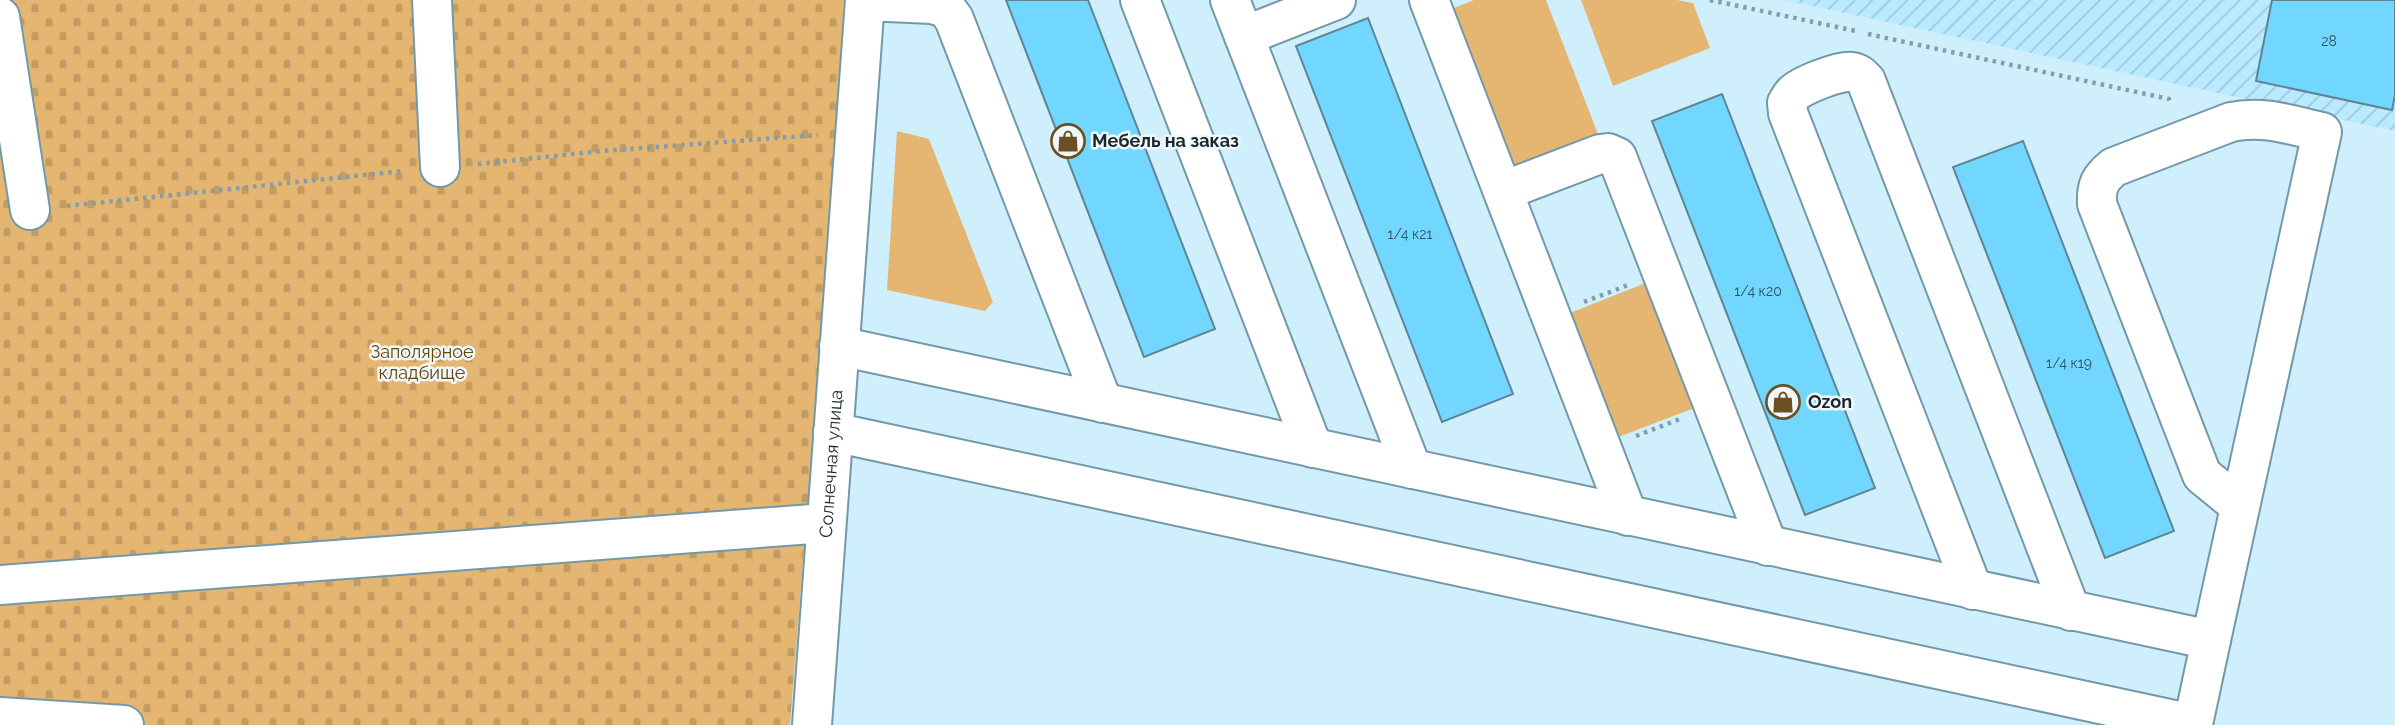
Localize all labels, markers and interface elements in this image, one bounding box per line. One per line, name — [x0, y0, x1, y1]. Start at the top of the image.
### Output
house number: 28 — [2321, 33, 2337, 49]
shop icon: Мебель на заказ — [1049, 122, 1087, 160]
place label: Мебель на заказ — [1092, 130, 1239, 151]
house number: 1/4 к21 — [1388, 226, 1432, 242]
house number: 1/4 к20 — [1734, 283, 1782, 299]
park label: Заполярное кладбище — [371, 341, 474, 383]
house number: 1/4 к19 — [2046, 355, 2092, 371]
shop icon: Ozon — [1764, 383, 1802, 421]
street label: Солнечная улица — [815, 389, 846, 538]
place label: Ozon — [1808, 391, 1852, 412]

